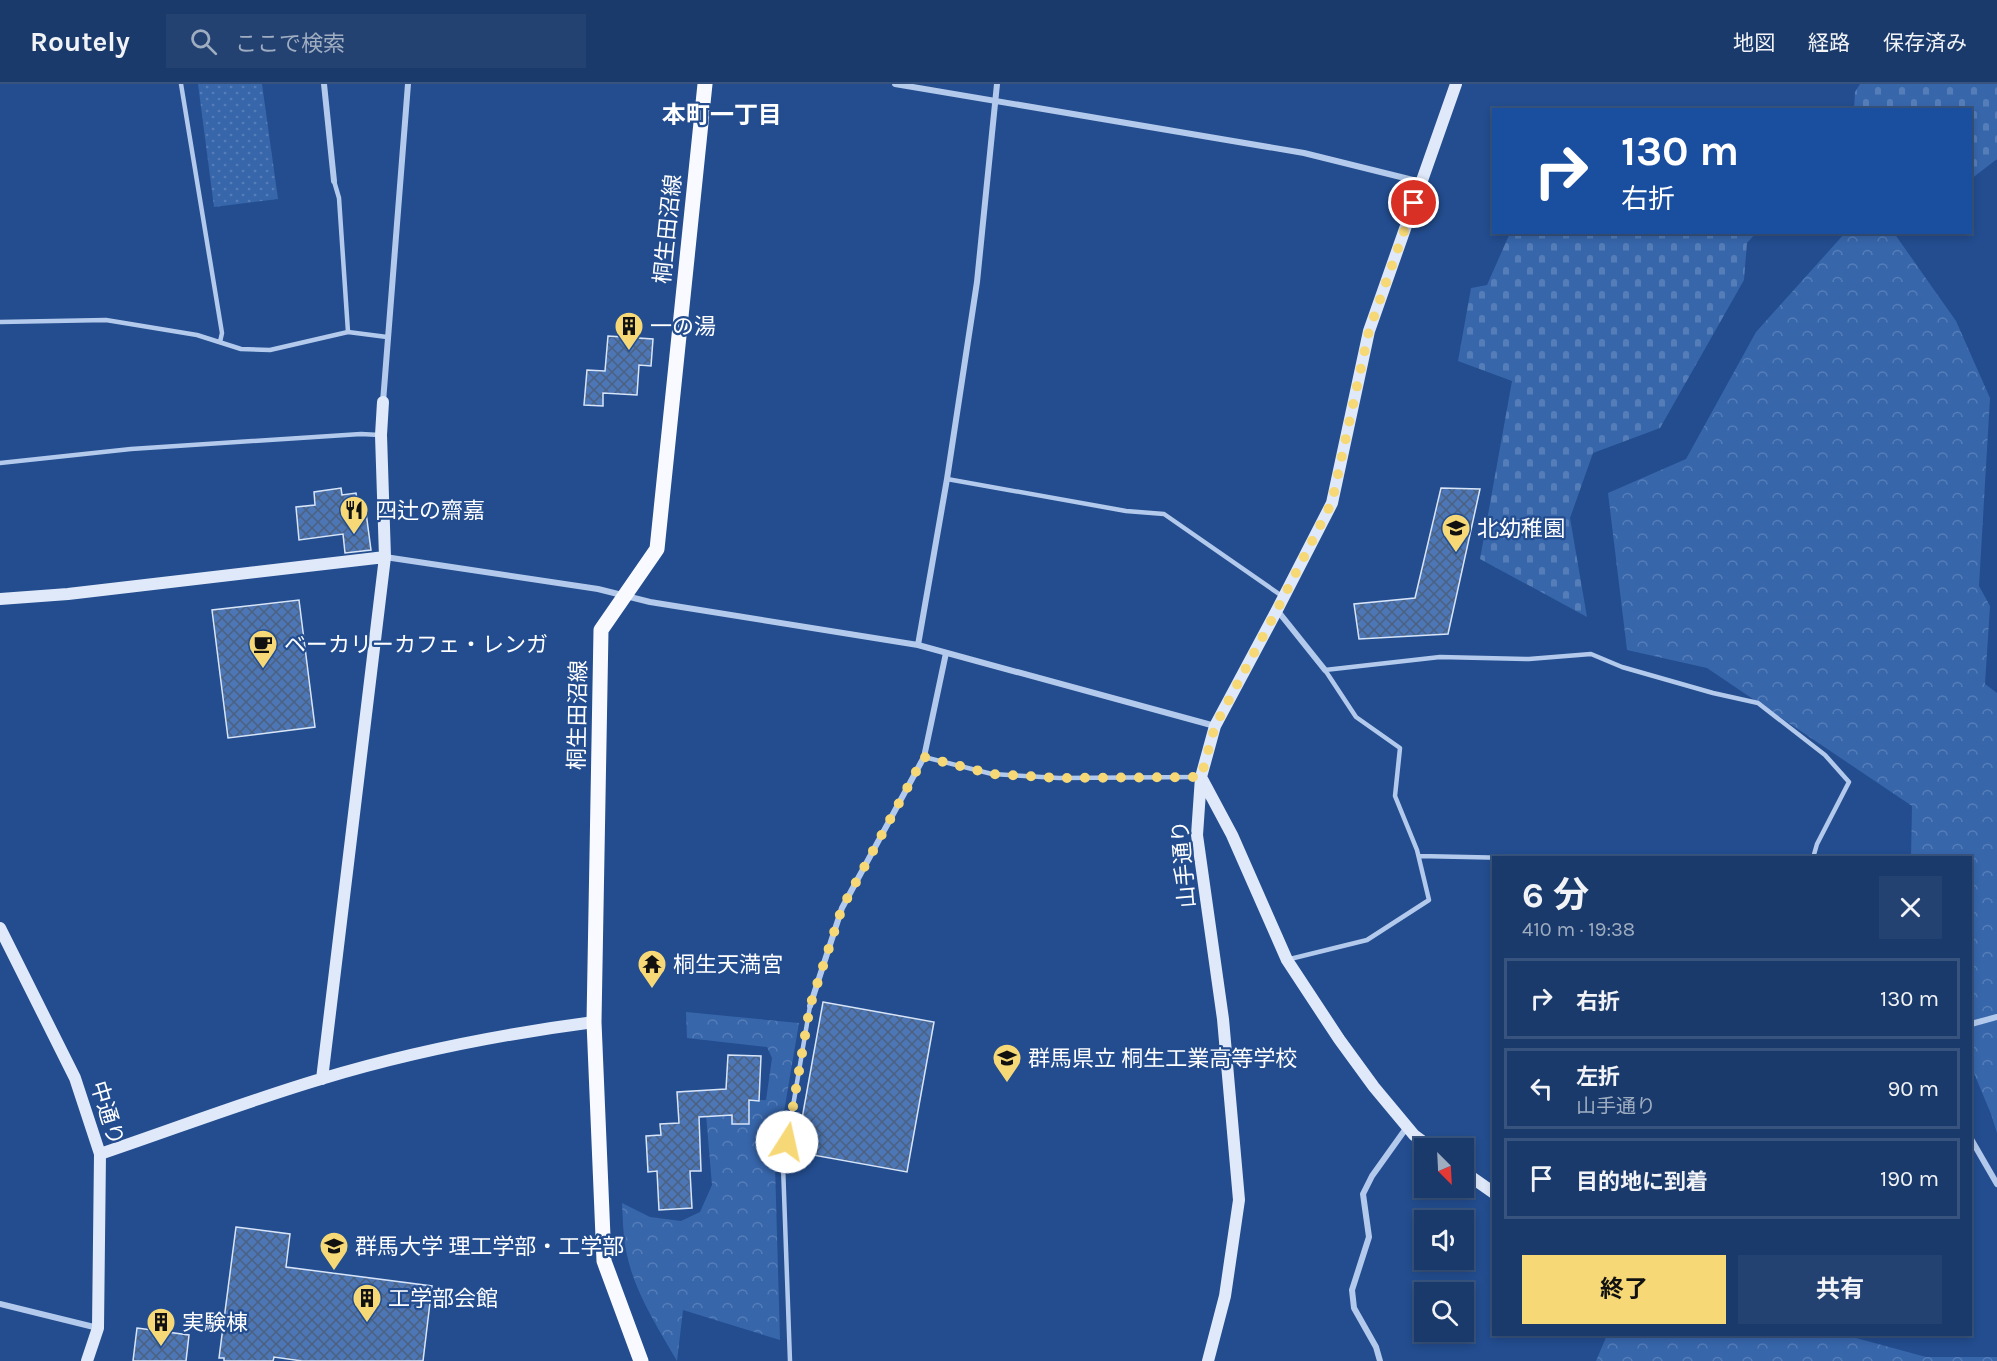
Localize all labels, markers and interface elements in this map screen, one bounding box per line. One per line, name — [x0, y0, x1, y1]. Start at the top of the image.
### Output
search box — [166, 14, 586, 68]
text: Routely — [30, 25, 130, 58]
icon: search — [187, 25, 220, 58]
text: ここで検索 — [235, 31, 345, 57]
text: 地図 — [1733, 31, 1775, 55]
text: 経路 — [1808, 31, 1850, 55]
text: 保存済み — [1883, 31, 1967, 55]
district label: 本町一丁目 — [662, 101, 782, 129]
text: 130 m — [1621, 126, 1739, 176]
icon: right — [1522, 132, 1600, 210]
street label: 桐生田沼線 — [649, 173, 687, 285]
pin — [1388, 177, 1439, 228]
text: 右折 — [1621, 183, 1675, 215]
icon: arrive — [1397, 186, 1430, 219]
building icon: 一の湯 — [613, 310, 645, 352]
place label: 一の湯 — [650, 314, 716, 340]
restaurant icon: 四辻の齋嘉 — [338, 494, 370, 536]
place label: 四辻の齋嘉 — [375, 498, 485, 524]
school or university icon: 北幼稚園 — [1440, 512, 1472, 554]
place label: 北幼稚園 — [1477, 516, 1565, 542]
cafe icon: ベーカリーカフェ・レンガ — [247, 628, 279, 670]
place label: ベーカリーカフェ・レンガ — [284, 632, 548, 658]
street label: 桐生田沼線 — [564, 660, 592, 770]
street label: 山手通り — [1167, 819, 1201, 909]
text: 6 分 — [1522, 874, 1589, 916]
button: close — [1879, 876, 1942, 939]
text: 410 m · 19:38 — [1522, 918, 1635, 941]
temple icon: 桐生天満宮 — [636, 948, 668, 990]
place label: 桐生天満宮 — [673, 952, 783, 978]
icon: right — [1525, 982, 1558, 1015]
text: 130 m — [1880, 986, 1939, 1012]
text: 右折 — [1576, 989, 1620, 1015]
school or university icon: 群馬県立 桐生工業高等学校 — [991, 1042, 1023, 1084]
place label: 群馬県立 桐生工業高等学校 — [1028, 1046, 1297, 1072]
text: 左折 — [1576, 1064, 1620, 1090]
icon: left — [1525, 1072, 1558, 1105]
text: 90 m — [1887, 1076, 1939, 1102]
street label: 中通り — [85, 1078, 129, 1149]
text: 山手通り — [1576, 1095, 1656, 1118]
position arrow — [755, 1110, 819, 1174]
north arrow — [1414, 1138, 1474, 1198]
map controls — [1414, 1138, 1474, 1342]
icon: arrive — [1525, 1162, 1558, 1195]
text: 190 m — [1880, 1166, 1939, 1192]
text: 目的地に到着 — [1576, 1169, 1708, 1195]
button: sound — [1414, 1210, 1474, 1270]
school or university icon: 群馬大学 理工学部・工学部 — [318, 1230, 350, 1272]
place label: 群馬大学 理工学部・工学部 — [355, 1234, 624, 1260]
button: 終了 — [1522, 1255, 1726, 1324]
button: 共有 — [1738, 1255, 1942, 1324]
building icon: 工学部会館 — [351, 1282, 383, 1324]
button: search — [1414, 1282, 1474, 1342]
place label: 工学部会館 — [388, 1286, 498, 1312]
building icon: 実験棟 — [145, 1306, 177, 1348]
place label: 実験棟 — [182, 1310, 248, 1336]

